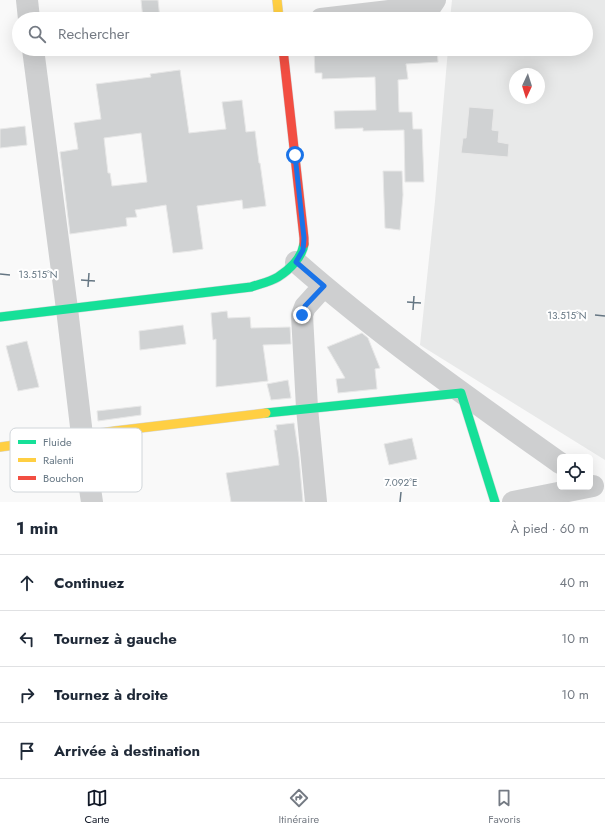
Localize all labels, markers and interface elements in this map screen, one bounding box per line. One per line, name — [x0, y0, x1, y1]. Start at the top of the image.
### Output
search box — [12, 12, 593, 56]
icon: search — [26, 23, 48, 45]
text: Rechercher — [58, 23, 130, 45]
north arrow — [509, 68, 545, 104]
route start — [286, 146, 304, 164]
text: 13.515°N — [18, 267, 58, 282]
route end — [293, 306, 311, 324]
text: 13.515°N — [547, 308, 587, 323]
legend — [10, 428, 142, 492]
text: Fluide — [43, 434, 72, 450]
text: Ralenti — [43, 452, 74, 468]
map controls — [557, 454, 593, 490]
button: locate — [557, 454, 593, 490]
text: Bouchon — [43, 470, 84, 486]
text: 7.092°E — [385, 475, 417, 490]
text: 1 min — [16, 516, 58, 540]
text: À pied · 60 m — [511, 519, 589, 538]
icon: ahead — [16, 572, 38, 594]
text: Continuez — [54, 572, 124, 594]
text: 40 m — [560, 573, 589, 592]
icon: left — [16, 628, 38, 650]
text: Tournez à gauche — [54, 628, 177, 650]
text: 10 m — [561, 629, 589, 648]
icon: right — [16, 684, 38, 706]
text: Tournez à droite — [54, 684, 168, 706]
text: 10 m — [561, 685, 589, 704]
icon: arrive — [16, 740, 38, 762]
text: Arrivée à destination — [54, 740, 200, 762]
tab: Carte — [85, 787, 109, 827]
tab: Itinéraire — [278, 787, 319, 827]
tab: Favoris — [488, 787, 520, 827]

